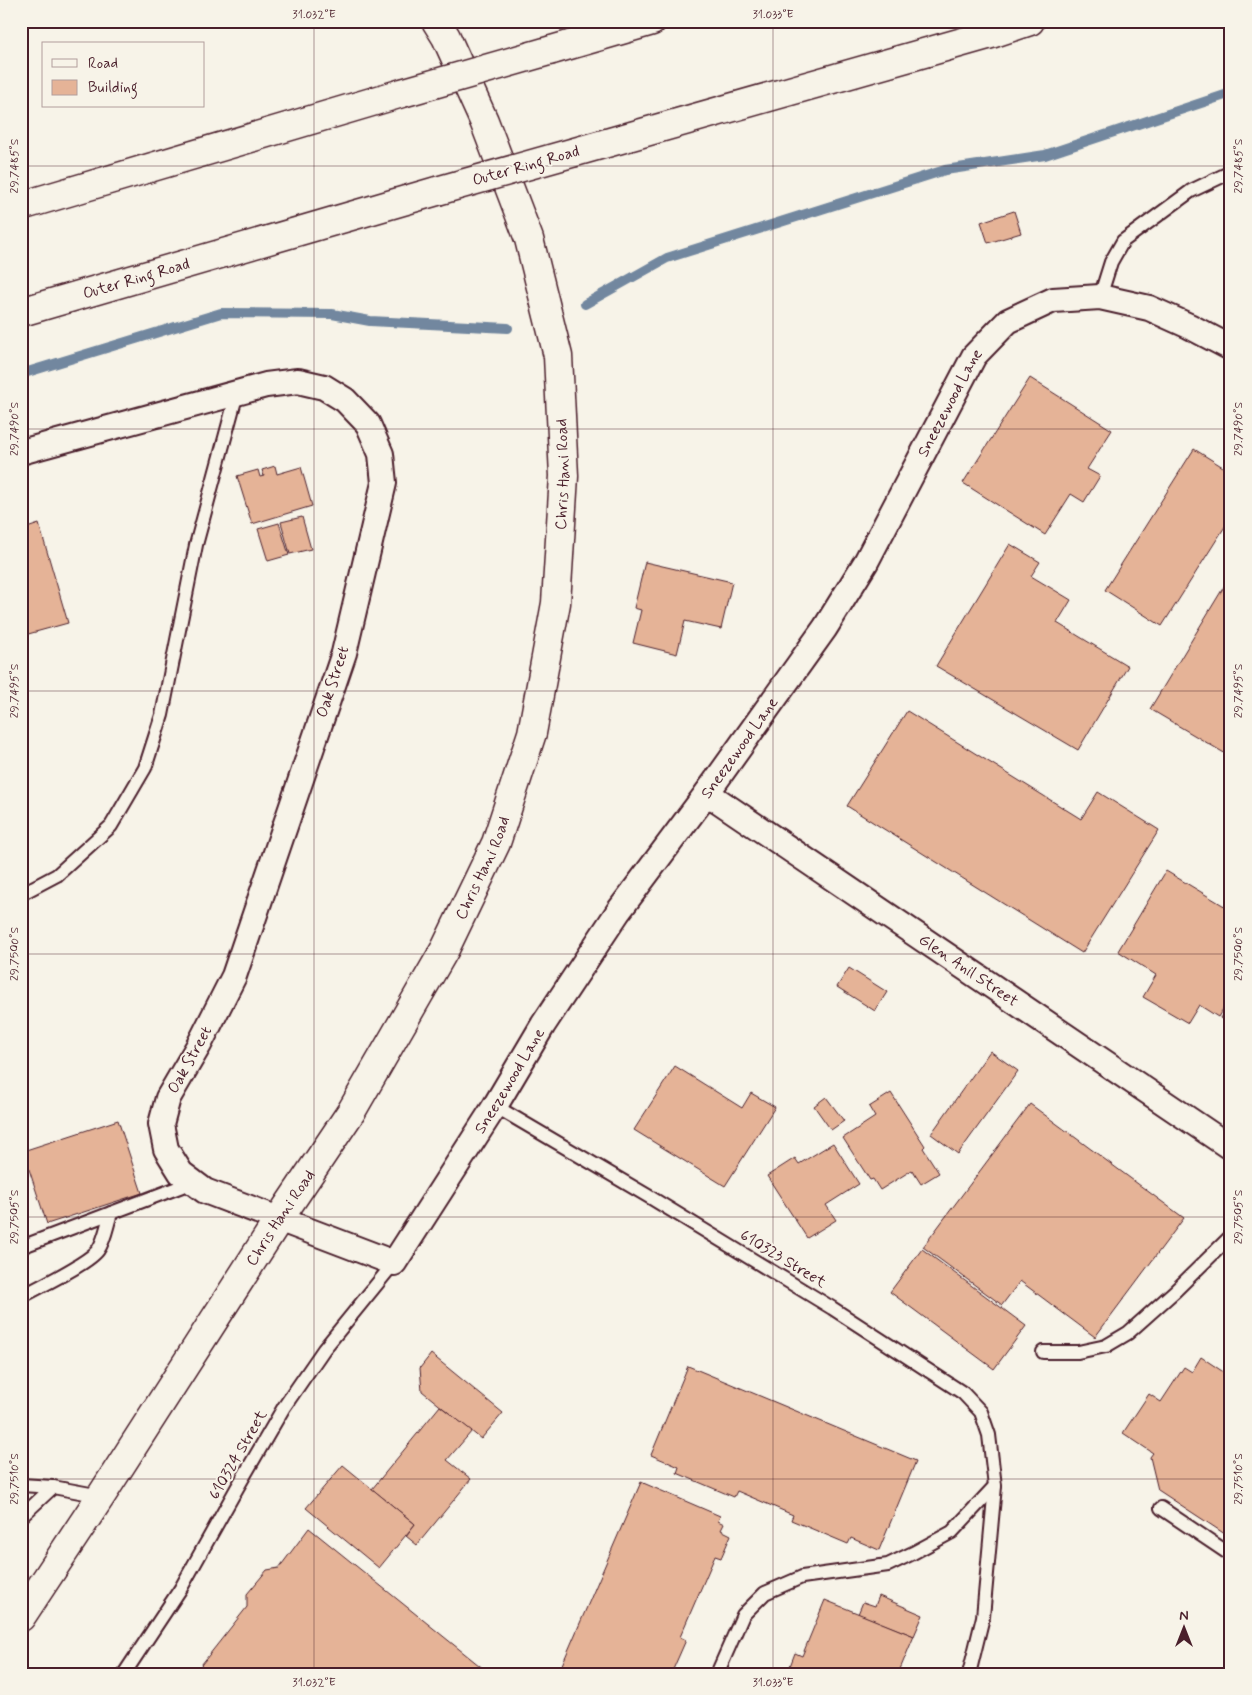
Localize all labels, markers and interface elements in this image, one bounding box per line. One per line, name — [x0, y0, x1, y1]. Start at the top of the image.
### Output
text: 31.032°E — [292, 7, 336, 23]
text: 31.033°E — [752, 7, 794, 23]
legend — [42, 42, 205, 108]
text: Road — [88, 54, 118, 74]
text: Building — [88, 78, 138, 99]
text: 29.7485°S — [7, 138, 23, 193]
text: 29.7485°S — [1231, 138, 1247, 193]
street label: Outer Ring Road — [470, 141, 582, 192]
street label: Outer Ring Road — [80, 253, 192, 304]
street label: Sneezewood Lane — [912, 343, 987, 461]
text: 29.7490°S — [7, 402, 23, 456]
text: 29.7490°S — [1231, 402, 1247, 456]
street label: Chris Hani Road — [550, 418, 575, 530]
street label: Oak Street — [312, 644, 354, 720]
text: 29.7495°S — [7, 663, 23, 718]
text: 29.7495°S — [1231, 663, 1247, 718]
street label: Sneezewood Lane — [696, 693, 783, 803]
street label: Chris Hani Road — [450, 814, 515, 923]
text: 29.7500°S — [7, 927, 23, 981]
text: 29.7500°S — [1231, 927, 1247, 981]
street label: Glen Anil Street — [915, 929, 1023, 1012]
street label: Oak Street — [163, 1023, 217, 1097]
street label: Sneezewood Lane — [469, 1024, 549, 1138]
street label: Chris Hani Road — [241, 1166, 320, 1270]
text: 29.7505°S — [7, 1189, 23, 1244]
text: 29.7505°S — [1231, 1189, 1247, 1244]
street label: 610323 Street — [736, 1225, 830, 1293]
street label: 610324 Street — [204, 1406, 272, 1504]
text: 29.7510°S — [7, 1453, 23, 1505]
text: 29.7510°S — [1231, 1453, 1247, 1505]
north arrow — [1160, 1602, 1210, 1652]
text: N — [1179, 1607, 1189, 1625]
text: 31.032°E — [292, 1675, 336, 1691]
text: 31.033°E — [752, 1675, 794, 1691]

